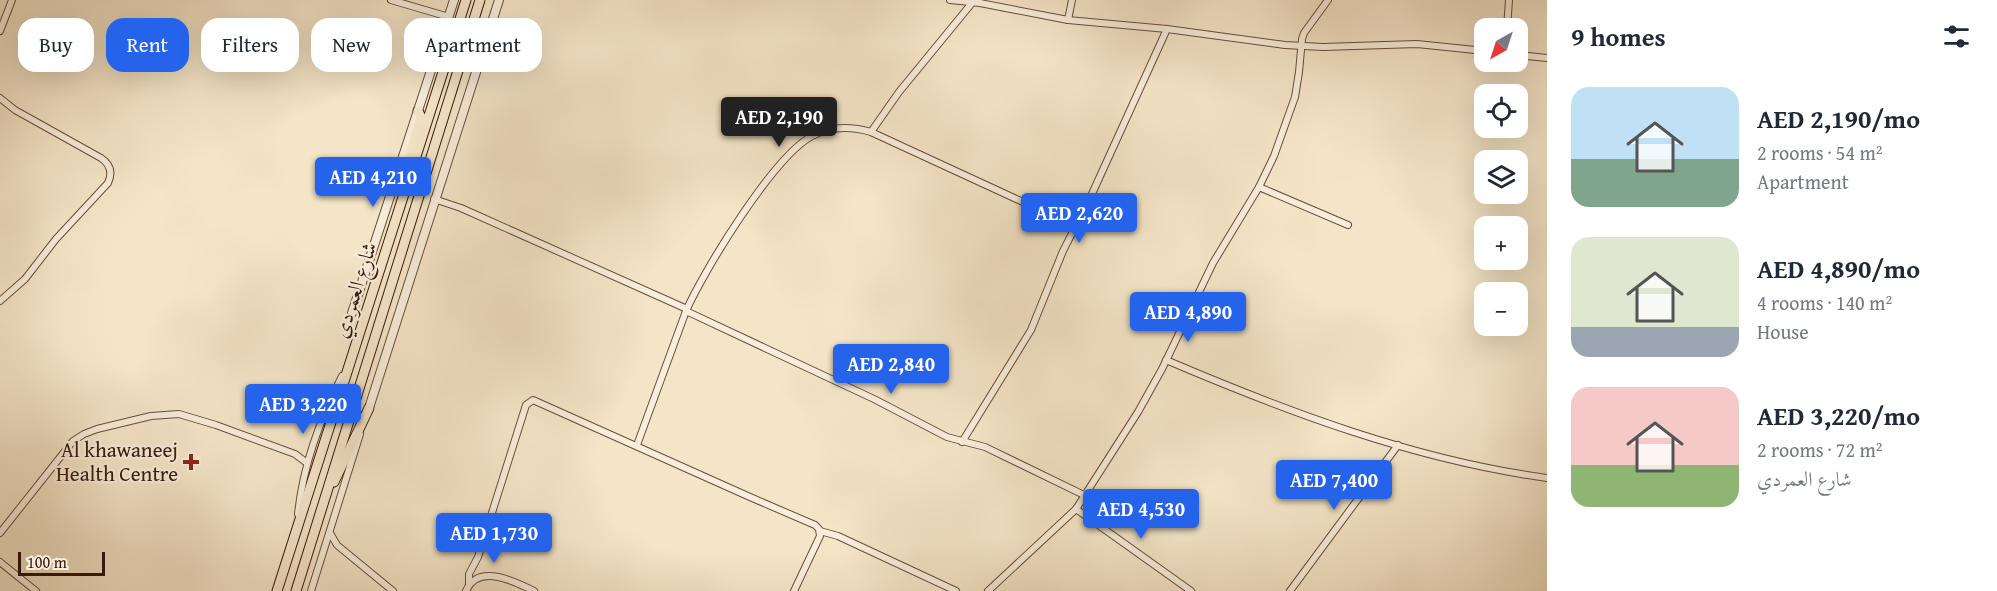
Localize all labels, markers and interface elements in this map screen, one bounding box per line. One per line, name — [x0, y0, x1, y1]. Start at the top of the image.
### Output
text: 9 homes — [1571, 17, 1666, 56]
chip: Buy — [18, 18, 94, 72]
chip: Rent — [106, 18, 189, 72]
chip: Filters — [201, 18, 299, 72]
chip: New — [311, 18, 392, 72]
chip: Apartment — [404, 18, 542, 72]
north arrow — [1474, 18, 1528, 72]
map controls — [1474, 18, 1528, 336]
icon: filters — [1940, 20, 1973, 53]
button: locate — [1474, 84, 1528, 138]
pin: AED 2,190 — [710, 97, 848, 148]
text: AED 2,190/mo — [1757, 99, 1920, 138]
text: AED 2,190 — [735, 102, 823, 131]
icon: home — [1619, 111, 1691, 183]
text: 2 rooms · 54 m² — [1757, 138, 1883, 167]
button: layers — [1474, 150, 1528, 204]
pin: AED 4,210 — [304, 157, 442, 208]
text: AED 4,210 — [329, 162, 417, 191]
text: Apartment — [1757, 167, 1849, 196]
pin: AED 2,620 — [1010, 193, 1148, 244]
text: AED 2,620 — [1035, 198, 1123, 227]
button: + — [1474, 216, 1528, 270]
street label: شارع العمردي — [324, 238, 387, 343]
text: AED 4,890/mo — [1757, 249, 1920, 288]
icon: home — [1619, 261, 1691, 333]
button: − — [1474, 282, 1528, 336]
text: 4 rooms · 140 m² — [1757, 288, 1892, 317]
pin: AED 4,890 — [1119, 292, 1257, 343]
text: AED 4,890 — [1144, 297, 1232, 326]
text: House — [1757, 317, 1809, 346]
pin: AED 2,840 — [822, 344, 960, 395]
text: AED 2,840 — [847, 349, 935, 378]
pin: AED 3,220 — [234, 384, 372, 435]
text: AED 3,220 — [259, 389, 347, 418]
text: AED 3,220/mo — [1757, 396, 1920, 435]
icon: home — [1619, 411, 1691, 483]
place label: Al khawaneej Health Centre — [56, 434, 178, 489]
text: 2 rooms · 72 m² — [1757, 435, 1883, 464]
marker: Al khawaneej Health Centre — [182, 453, 200, 471]
pin: AED 7,400 — [1265, 460, 1403, 511]
text: شارع العمردي — [1757, 464, 1852, 493]
text: AED 7,400 — [1290, 465, 1378, 494]
pin: AED 4,530 — [1072, 489, 1210, 540]
text: AED 4,530 — [1097, 494, 1185, 523]
pin: AED 1,730 — [425, 513, 563, 564]
text: AED 1,730 — [450, 518, 538, 547]
scale bar — [18, 549, 105, 576]
text: 100 m — [27, 550, 67, 574]

